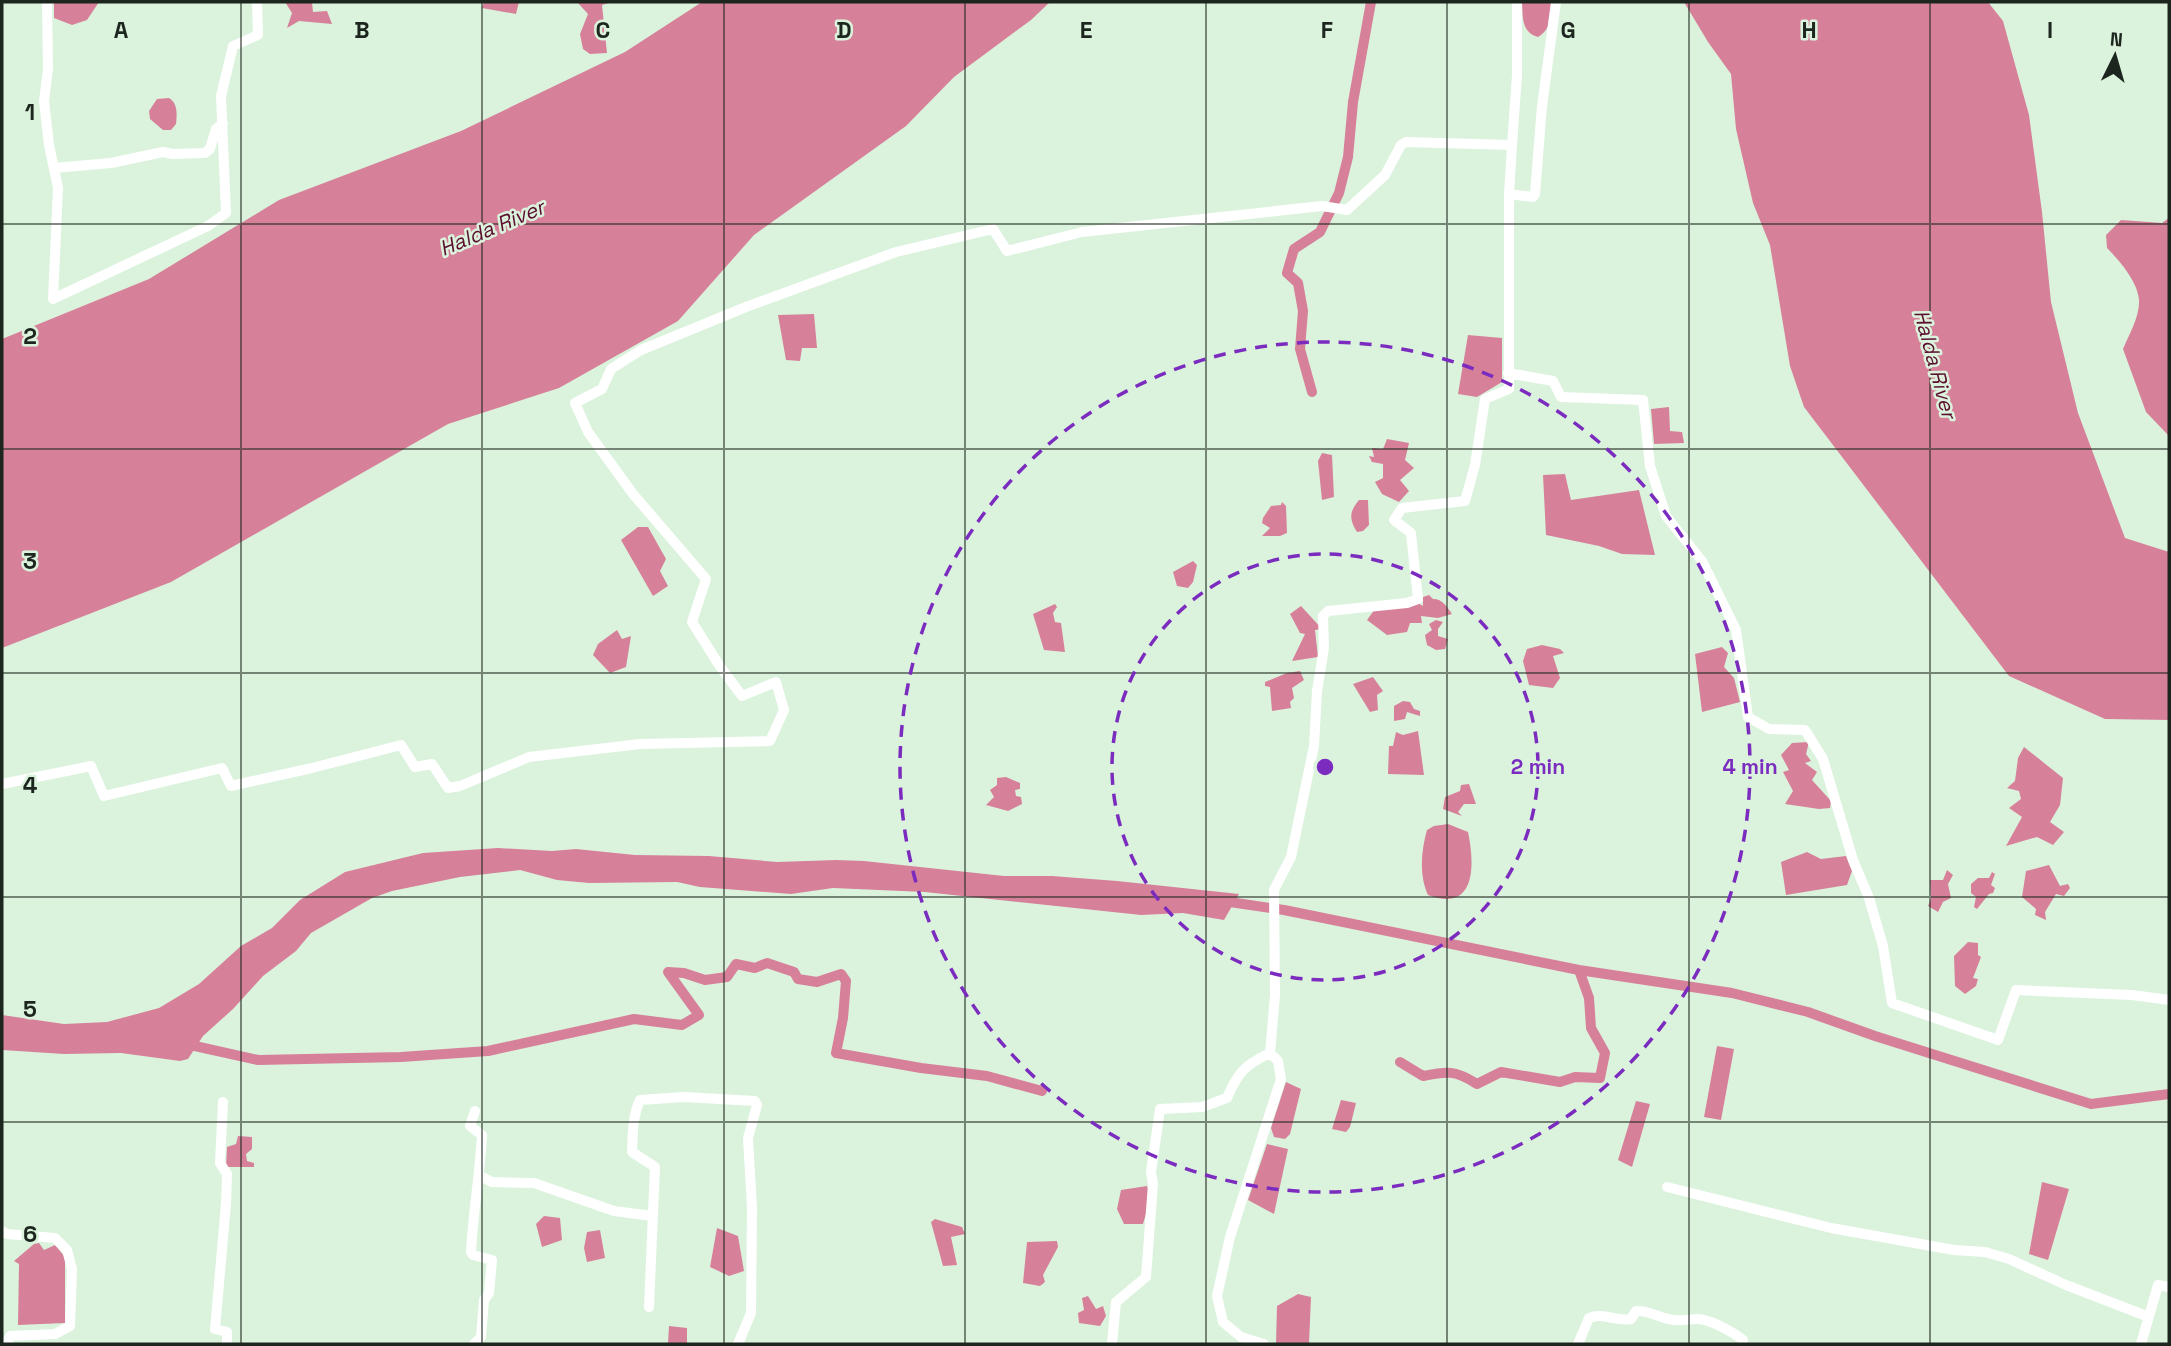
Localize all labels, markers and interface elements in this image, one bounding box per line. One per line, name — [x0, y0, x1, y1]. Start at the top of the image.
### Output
text: A — [114, 15, 129, 45]
text: B — [354, 15, 370, 45]
text: C — [596, 15, 610, 45]
text: D — [836, 15, 852, 45]
text: E — [1080, 15, 1092, 45]
text: F — [1321, 15, 1333, 45]
text: G — [1560, 15, 1576, 45]
text: H — [1801, 15, 1817, 45]
text: I — [2047, 15, 2053, 45]
north arrow — [2080, 21, 2150, 91]
text: N — [2109, 27, 2124, 53]
text: 1 — [25, 97, 35, 127]
water label: Halda River — [435, 192, 550, 262]
water label: Halda River — [1908, 306, 1964, 423]
text: 2 — [23, 321, 37, 351]
text: 3 — [23, 546, 37, 576]
text: 2 min — [1511, 753, 1565, 780]
text: 4 min — [1722, 753, 1778, 780]
centre of rings — [1313, 755, 1337, 779]
text: 4 — [23, 770, 38, 800]
text: 5 — [23, 994, 37, 1024]
text: 6 — [23, 1219, 37, 1249]

